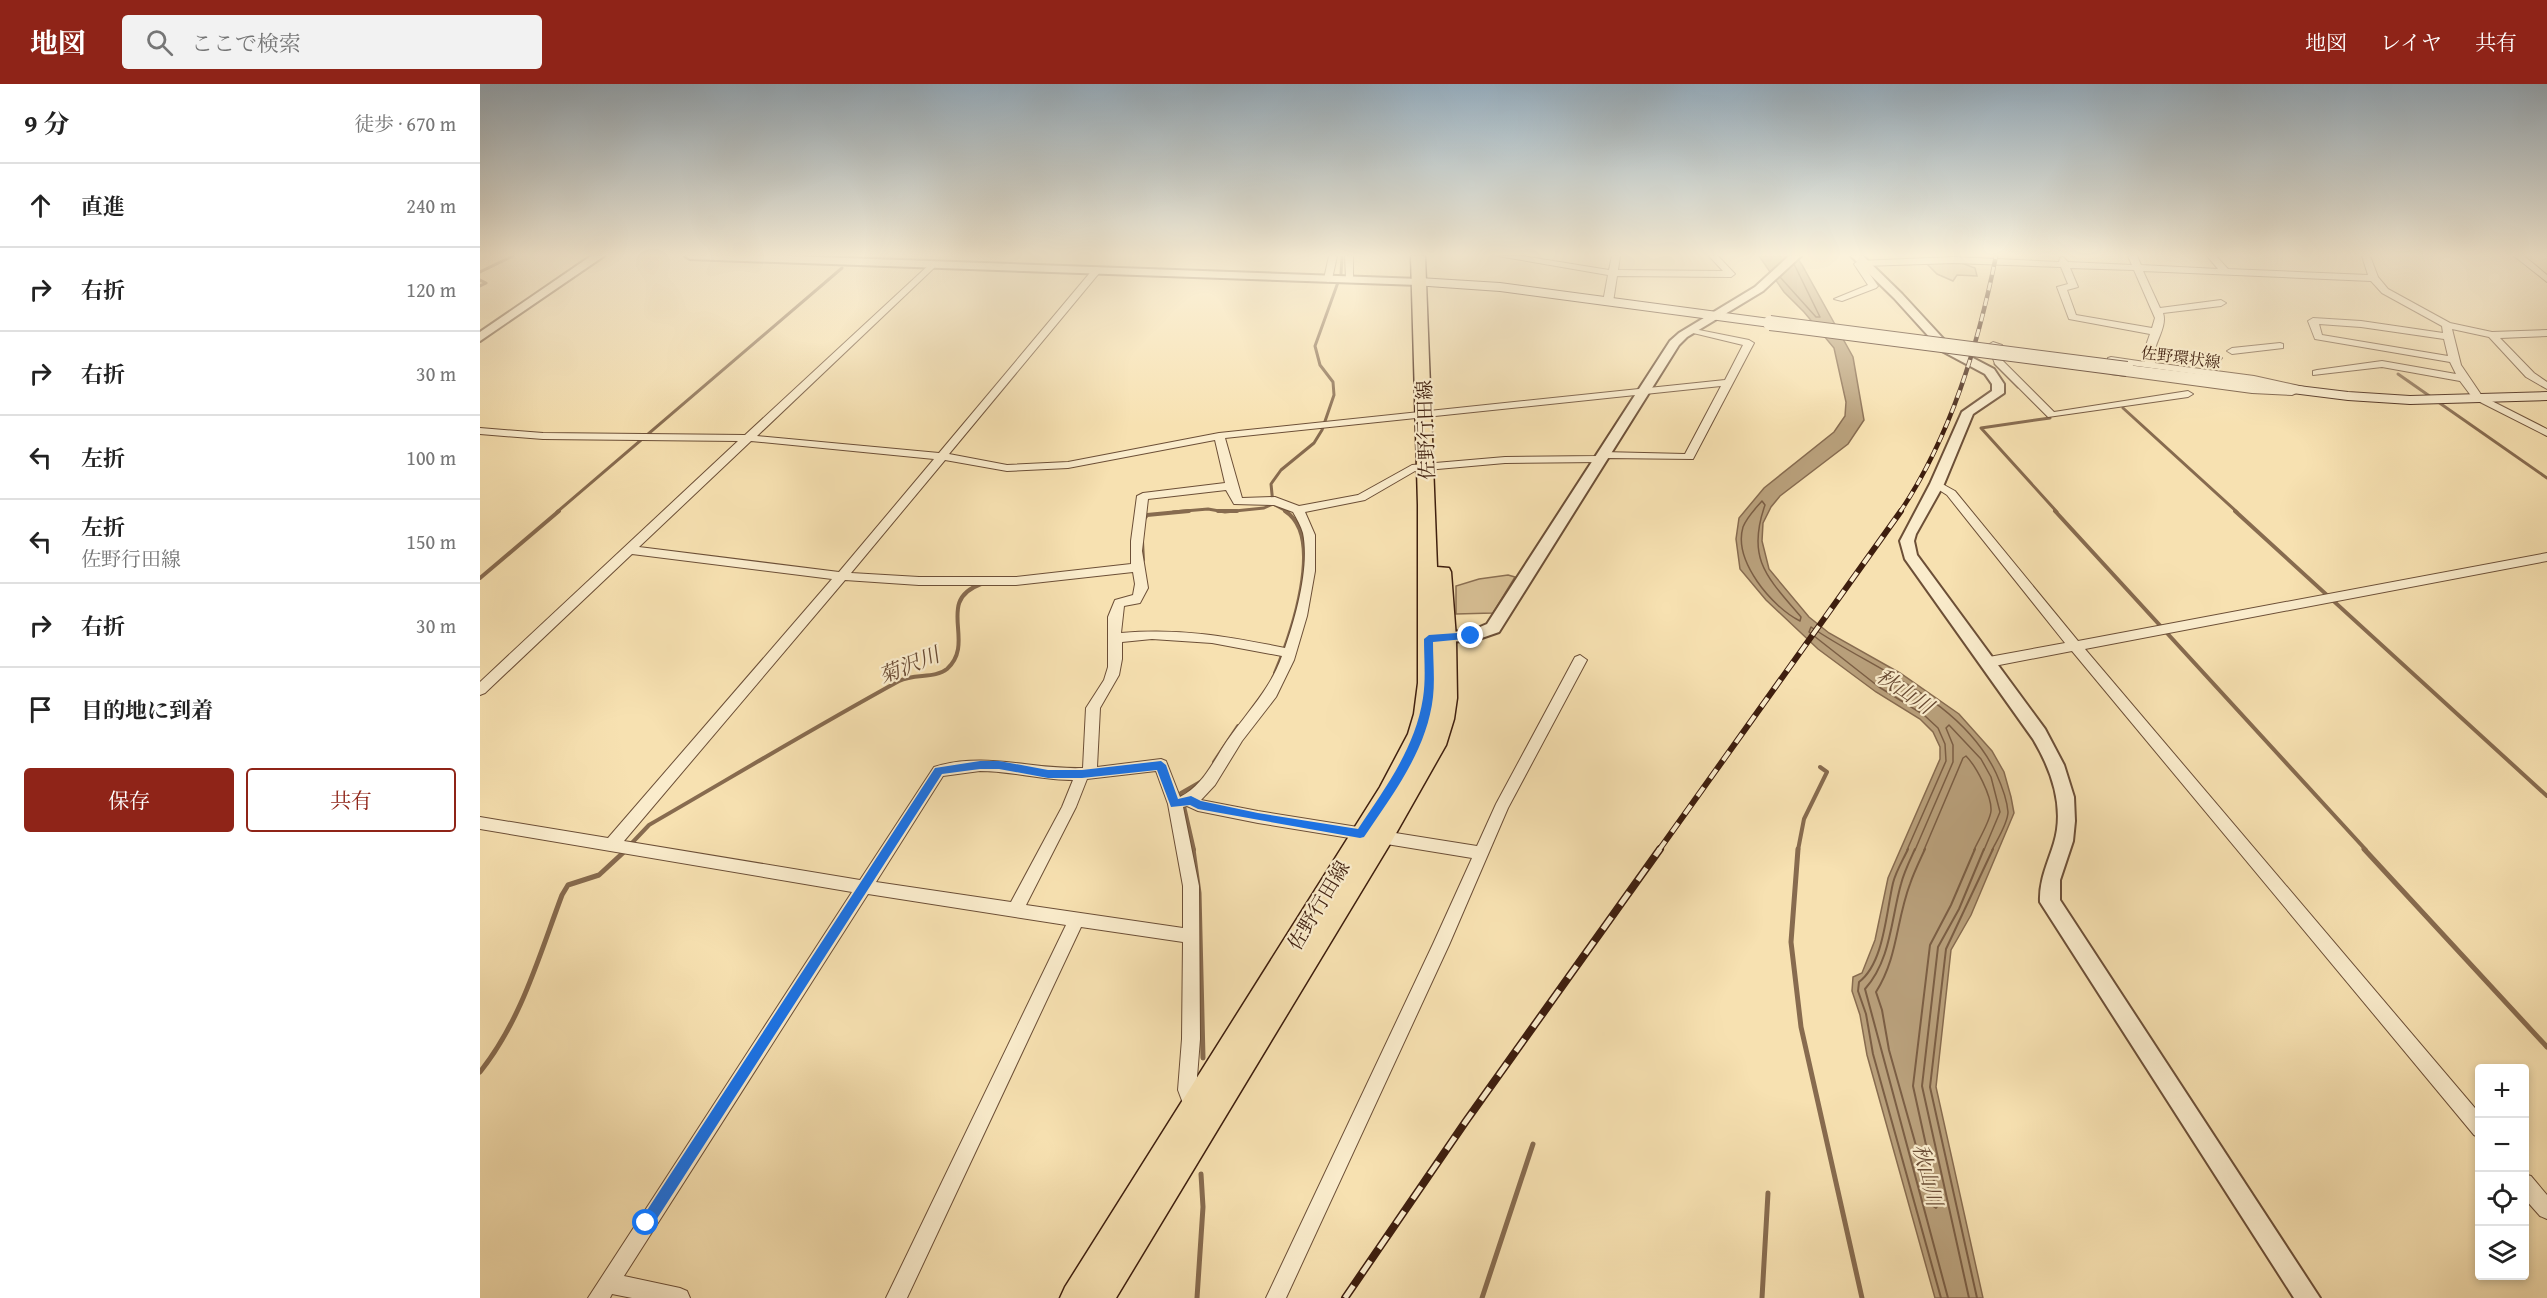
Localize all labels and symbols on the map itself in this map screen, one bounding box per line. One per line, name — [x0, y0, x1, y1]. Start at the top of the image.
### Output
street label: 佐野環状線 — [2140, 340, 2222, 374]
street label: 佐野行田線 — [1409, 380, 1441, 480]
route end — [1457, 622, 1483, 648]
water label: 菊沢川 — [874, 638, 946, 691]
water label: 秋山川 — [1870, 661, 1941, 723]
street label: 佐野行田線 — [1280, 855, 1356, 955]
water label: 秋山川 — [1905, 1141, 1951, 1211]
route start — [632, 1209, 658, 1235]

